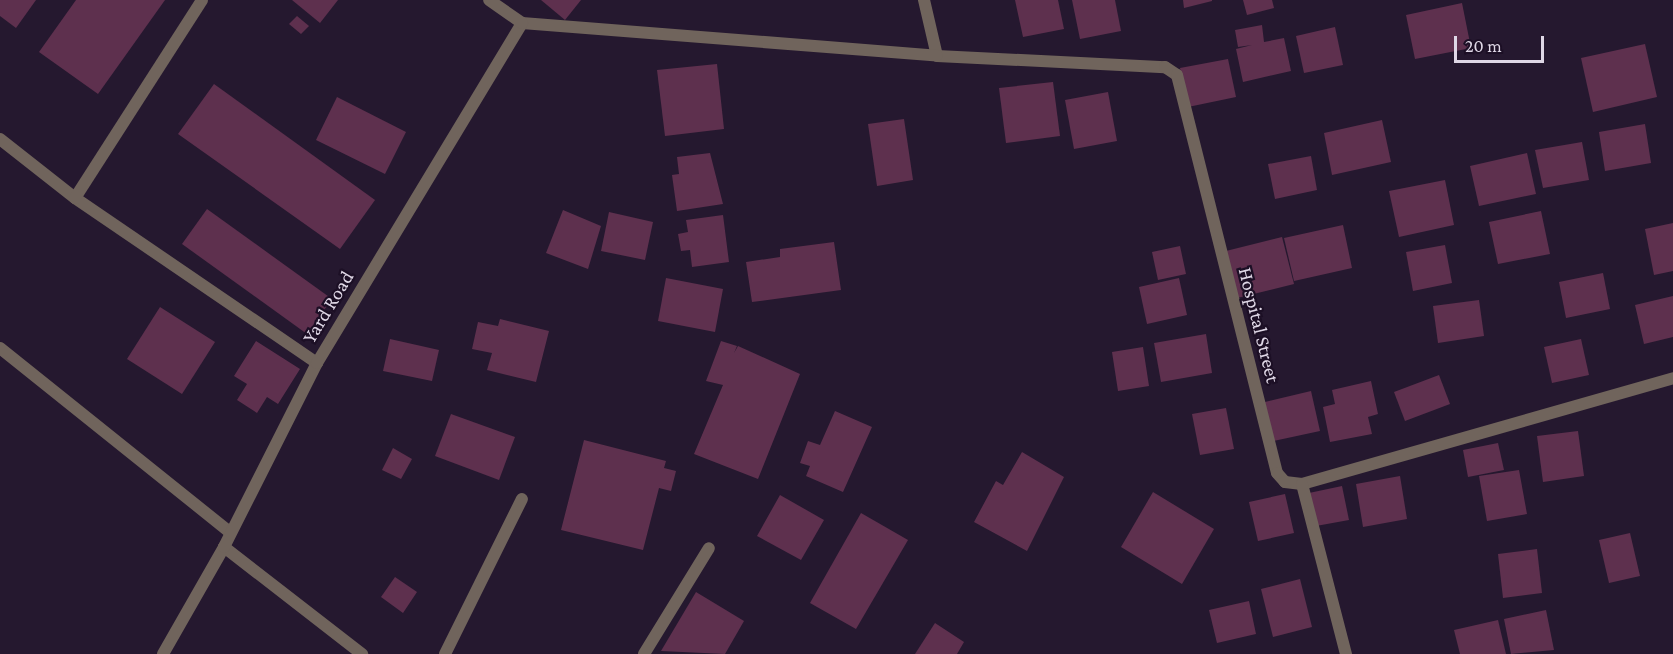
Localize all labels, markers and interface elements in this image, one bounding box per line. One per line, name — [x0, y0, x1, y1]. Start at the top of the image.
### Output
scale bar — [1457, 24, 1547, 62]
text: 20 m — [1465, 36, 1502, 56]
street label: Hospital Street — [1233, 265, 1285, 385]
street label: Yard Road — [297, 266, 359, 348]

